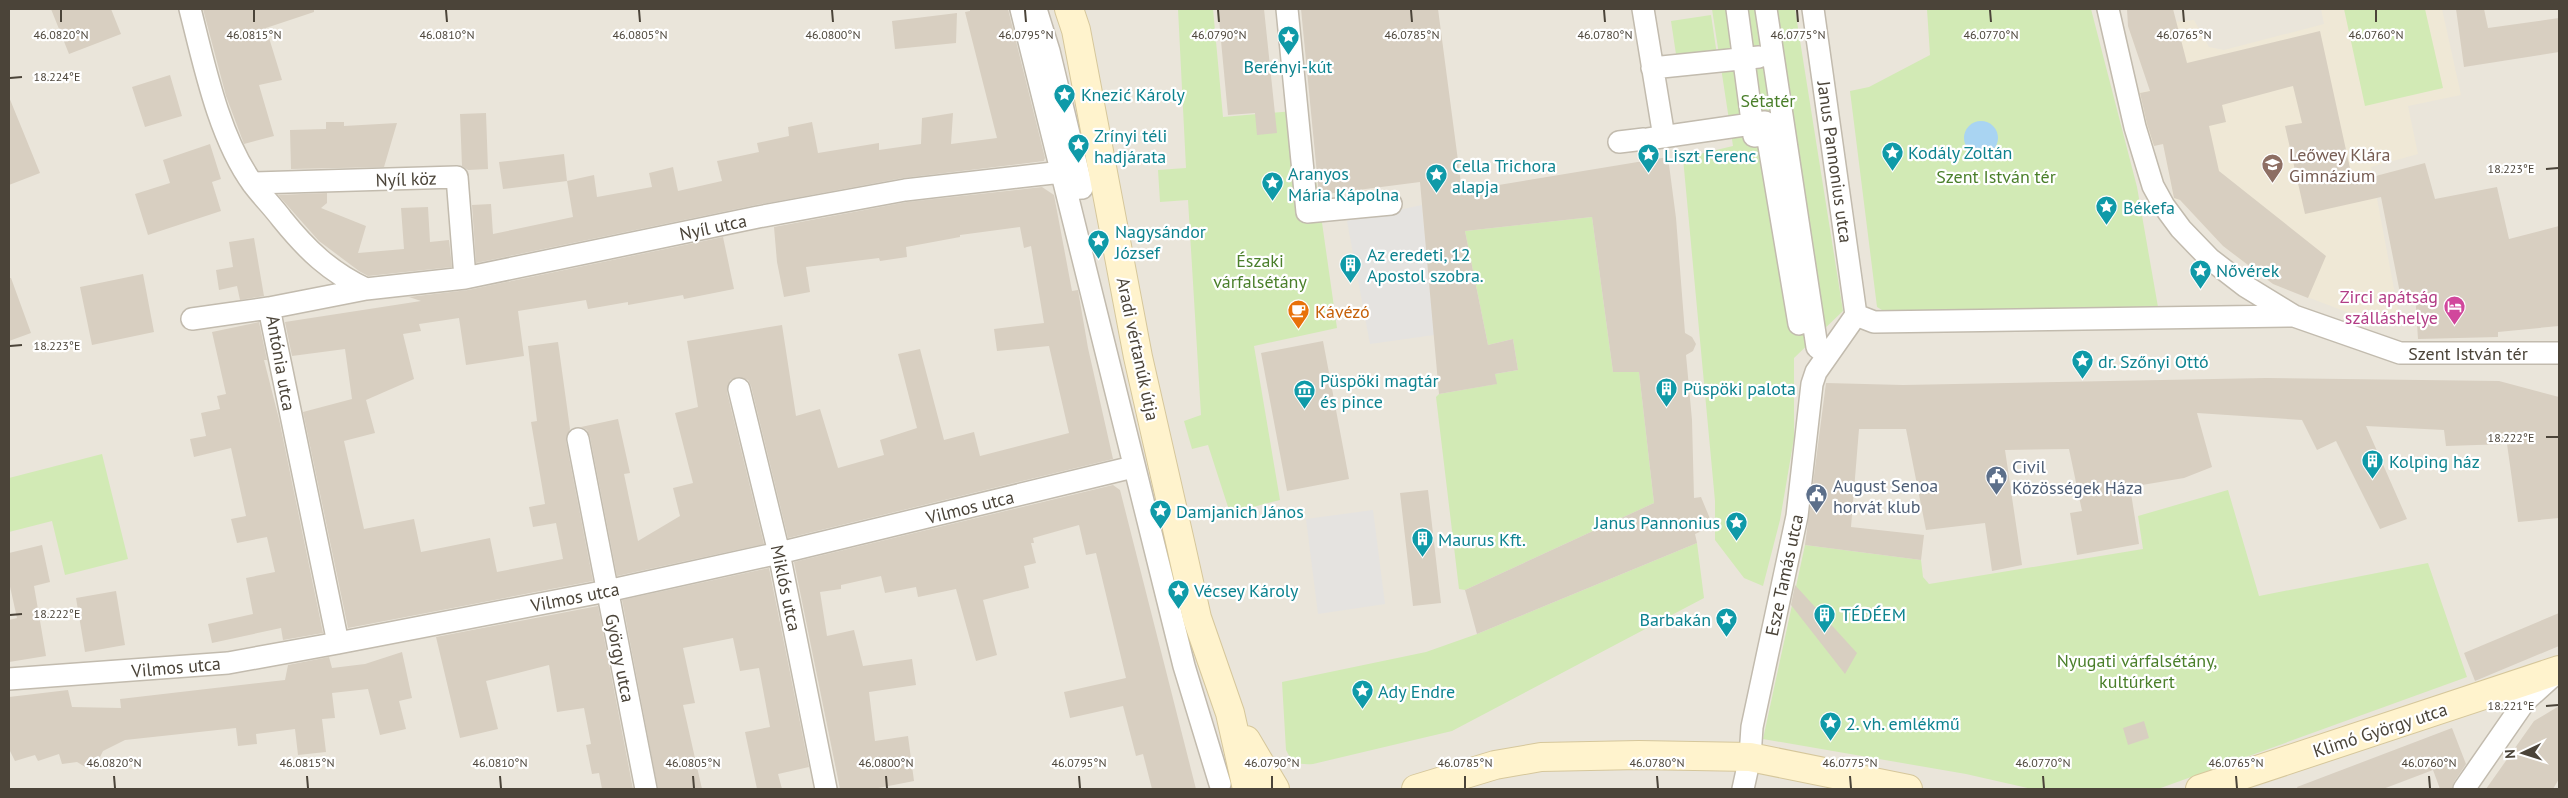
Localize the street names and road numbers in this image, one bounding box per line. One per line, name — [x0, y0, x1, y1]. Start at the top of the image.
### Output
street label: Janus Pannonius utca — [1812, 79, 1858, 244]
street label: Nyíl köz — [375, 166, 437, 192]
street label: Nyíl utca — [677, 209, 749, 245]
street label: Aradi vértanúk útja — [1112, 275, 1164, 423]
street label: Antónia utca — [261, 313, 301, 413]
street label: Szent István tér — [2408, 342, 2528, 365]
street label: Vilmos utca — [923, 485, 1016, 529]
street label: Esze Tamás utca — [1760, 512, 1808, 638]
street label: Miklós utca — [766, 543, 806, 633]
street label: Vilmos utca — [528, 577, 621, 617]
street label: György utca — [600, 612, 640, 704]
street label: Vilmos utca — [129, 652, 222, 682]
street label: Klimó György utca — [2310, 697, 2450, 763]

